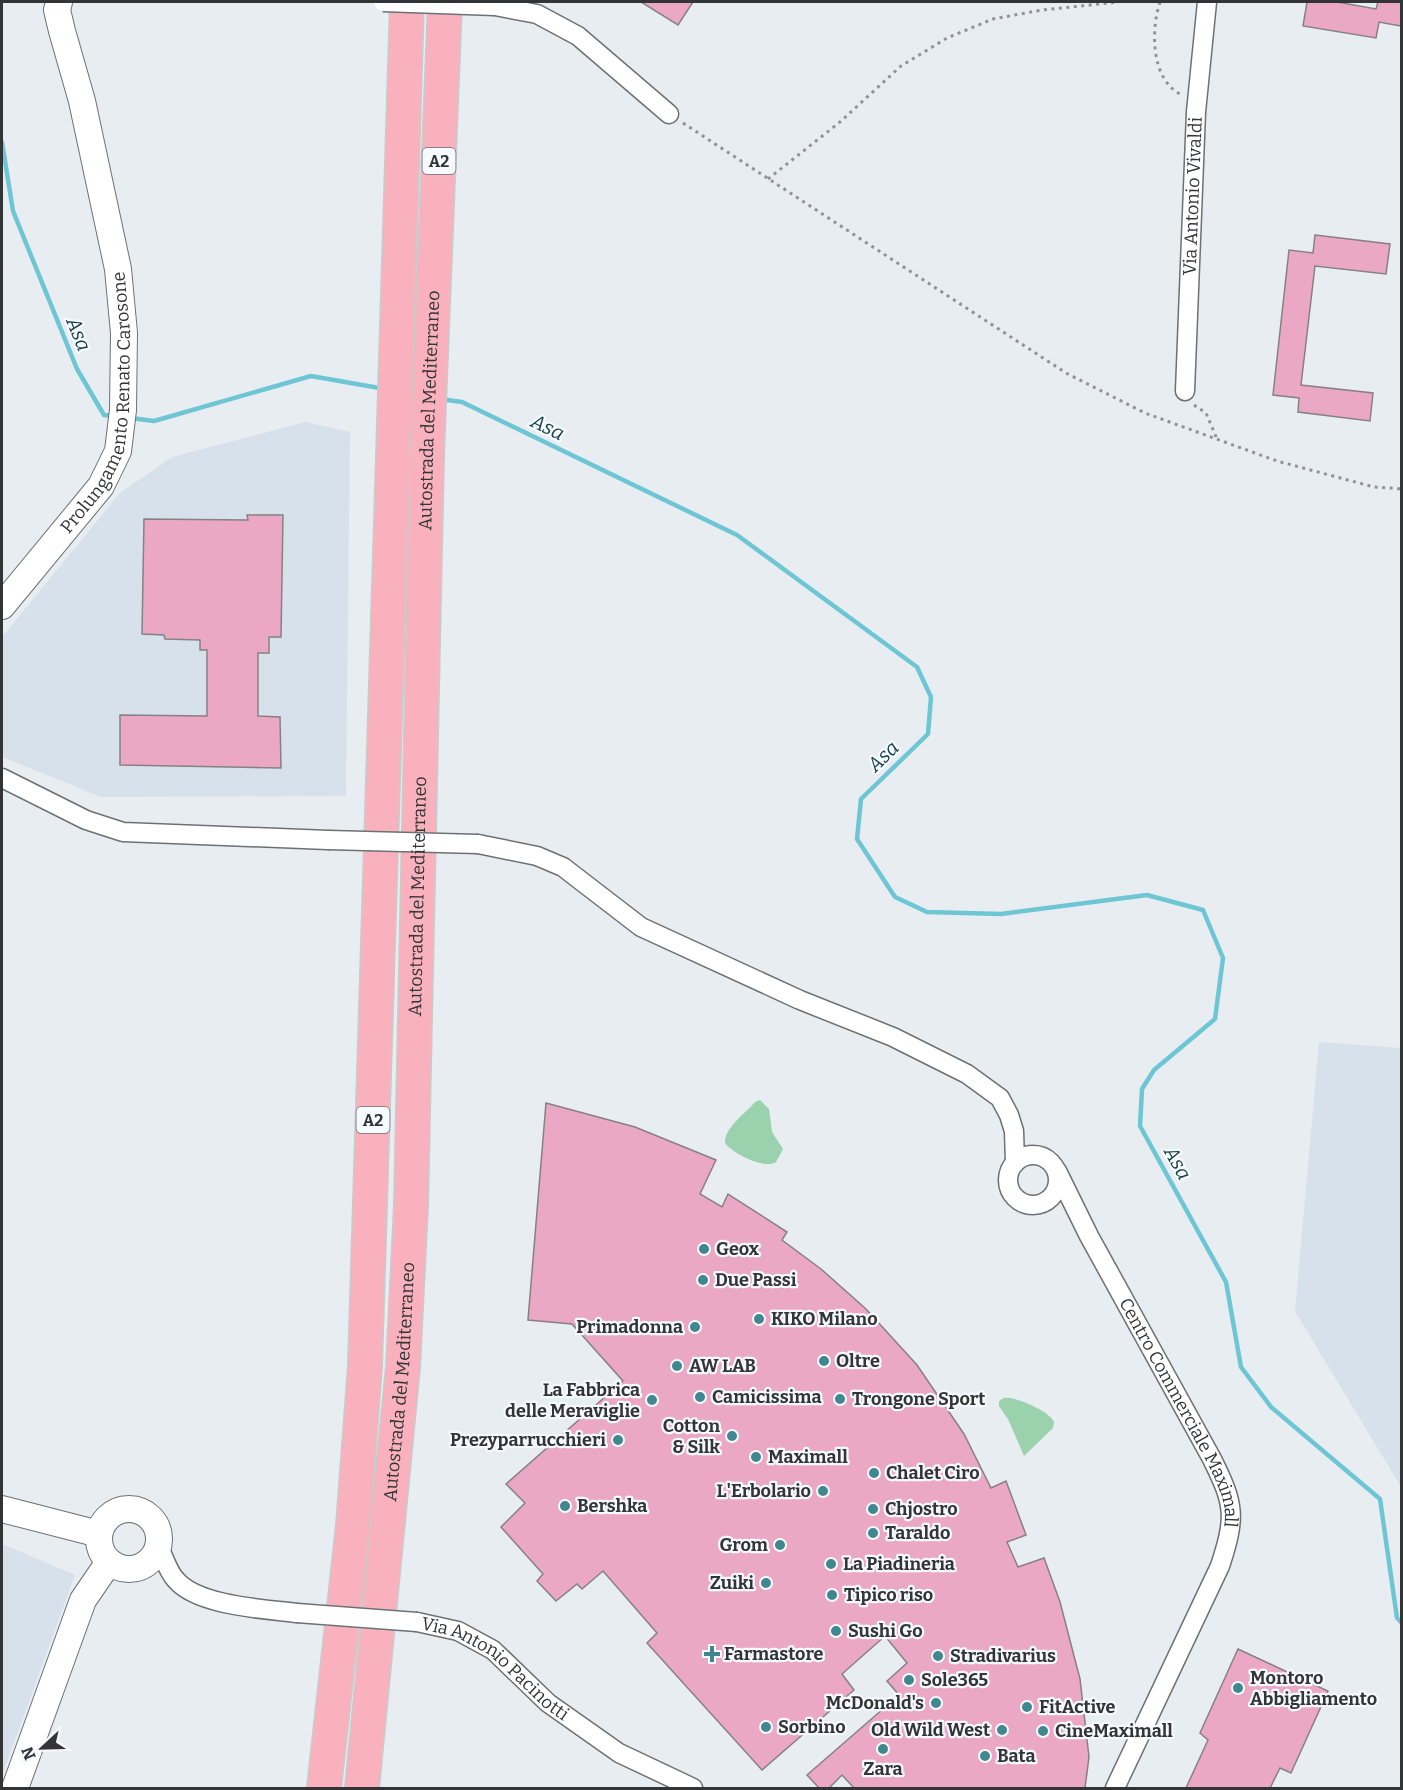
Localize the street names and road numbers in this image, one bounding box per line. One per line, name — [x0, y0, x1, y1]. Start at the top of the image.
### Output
street label: Via Antonio Vivaldi — [1179, 117, 1207, 276]
road number: A2 — [422, 148, 456, 174]
street label: Prolungamento Renato Carosone — [56, 271, 135, 538]
street label: Autostrada del Mediterraneo — [414, 290, 445, 531]
street label: Autostrada del Mediterraneo — [404, 776, 431, 1017]
road number: A2 — [356, 1107, 389, 1133]
street label: Autostrada del Mediterraneo — [379, 1262, 419, 1502]
street label: Centro Commerciale Maximall — [1114, 1294, 1242, 1529]
street label: Via Antonio Pacinotti — [419, 1612, 573, 1725]

